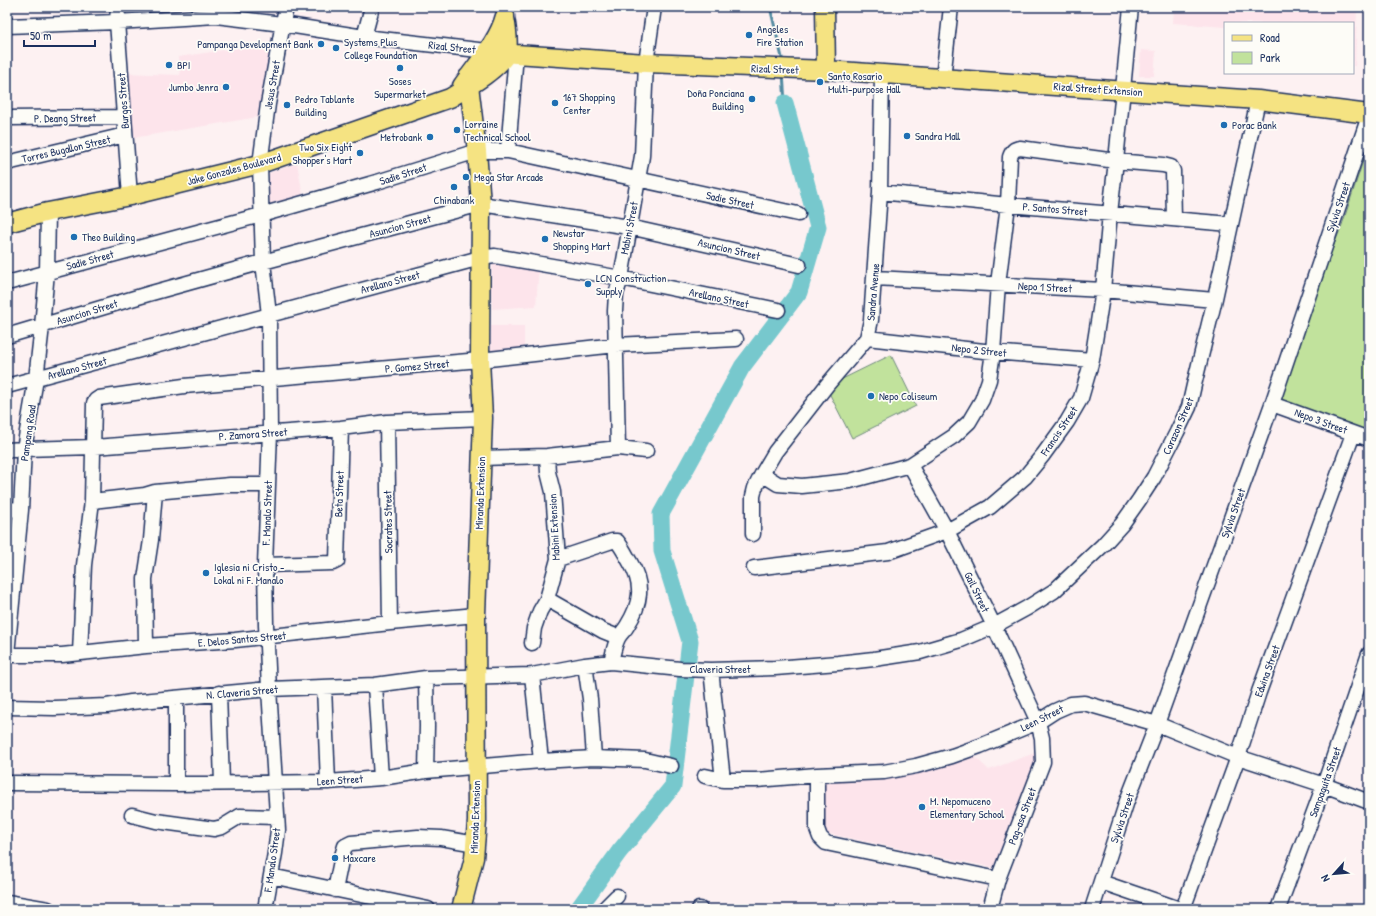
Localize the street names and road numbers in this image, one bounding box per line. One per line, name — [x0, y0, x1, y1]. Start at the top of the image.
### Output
street label: Rizal Street — [428, 38, 477, 56]
street label: Jesus Street — [261, 59, 283, 111]
street label: Rizal Street — [751, 61, 799, 77]
street label: Burgos Street — [114, 72, 132, 129]
street label: Rizal Street Extension — [1053, 79, 1143, 99]
street label: P. Deang Street — [34, 110, 96, 126]
street label: Torres Bugallon Street — [20, 132, 112, 166]
street label: Jake Gonzales Boulevard — [186, 150, 283, 188]
street label: Sadie Street — [378, 160, 428, 188]
street label: Sylvia Street — [1323, 180, 1353, 234]
street label: Sadie Street — [705, 188, 755, 212]
street label: P. Santos Street — [1022, 199, 1088, 219]
street label: Mabini Street — [617, 200, 641, 256]
street label: Asuncion Street — [368, 211, 433, 241]
street label: Asuncion Street — [697, 235, 762, 263]
street label: Sadie Street — [65, 247, 116, 273]
street label: Sandra Avenue — [864, 262, 883, 321]
street label: Arellano Street — [359, 267, 421, 297]
street label: Nepo 1 Street — [1018, 279, 1073, 295]
street label: Arellano Street — [688, 285, 750, 311]
street label: Asuncion Street — [55, 296, 119, 328]
street label: Nepo 2 Street — [951, 340, 1007, 360]
street label: Arellano Street — [46, 353, 108, 383]
street label: P. Gomez Street — [384, 356, 450, 376]
street label: Corazon Street — [1159, 395, 1197, 457]
street label: Pampang Road — [17, 403, 39, 462]
street label: Francis Street — [1037, 403, 1081, 459]
street label: Nepo 3 Street — [1293, 405, 1349, 437]
street label: P. Zamora Street — [218, 425, 288, 443]
street label: Miranda Extension — [472, 456, 488, 530]
street label: Beta Street — [331, 470, 347, 517]
street label: F. Manalo Street — [259, 480, 275, 547]
street label: Sylvia Street — [1218, 486, 1249, 540]
street label: Socrates Street — [380, 490, 396, 554]
street label: Mabini Extension — [545, 493, 563, 561]
street label: Gail Street — [961, 570, 993, 615]
street label: E. Delos Santos Street — [197, 628, 287, 650]
street label: Edwina Street — [1251, 643, 1283, 699]
street label: Claveria Street — [689, 662, 751, 676]
street label: N. Claveria Street — [206, 682, 279, 702]
street label: Leen Street — [1018, 702, 1066, 734]
street label: Sampaguita Street — [1306, 745, 1344, 819]
street label: Leen Street — [317, 771, 364, 789]
street label: Miranda Extension — [467, 780, 483, 854]
street label: Pag-asa Street — [1005, 785, 1039, 846]
street label: Sylvia Street — [1107, 791, 1137, 845]
street label: F. Manalo Street — [260, 827, 283, 894]

